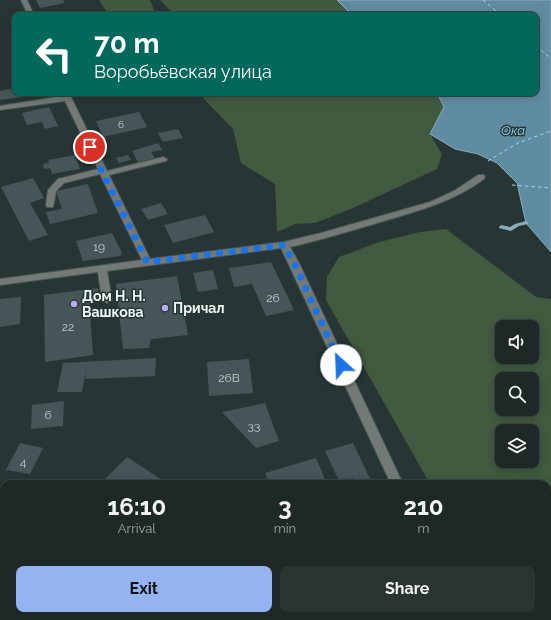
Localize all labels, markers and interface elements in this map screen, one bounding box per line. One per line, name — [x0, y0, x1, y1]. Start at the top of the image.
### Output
text: 70 m — [94, 27, 160, 60]
icon: left — [28, 28, 80, 80]
text: Воробьёвская улица — [94, 61, 272, 82]
house number: 6 — [118, 119, 124, 130]
water label: Ока — [501, 123, 525, 138]
pin — [73, 130, 107, 164]
icon: arrive — [79, 136, 101, 158]
house number: 19 — [93, 240, 105, 254]
place label: Дом Н. Н. Вашкова — [82, 288, 146, 320]
house number: 26 — [266, 291, 280, 305]
marker: Дом Н. Н. Вашкова — [69, 299, 79, 309]
place label: Причал — [173, 300, 225, 316]
marker: Причал — [160, 303, 170, 313]
house number: 22 — [62, 320, 74, 334]
map controls — [495, 320, 539, 468]
button: sound — [495, 320, 539, 364]
position arrow — [320, 344, 362, 386]
house number: 26В — [218, 371, 240, 385]
button: search — [495, 372, 539, 416]
house number: 6 — [44, 408, 52, 422]
house number: 33 — [248, 419, 260, 433]
button: layers — [495, 424, 539, 468]
house number: 4 — [20, 455, 27, 469]
text: 16:10 — [107, 492, 166, 521]
text: 3 — [278, 492, 292, 521]
text: 210 — [403, 492, 444, 521]
text: Arrival — [118, 521, 156, 536]
text: min — [274, 521, 296, 536]
text: m — [418, 521, 430, 536]
button: Exit — [16, 566, 272, 612]
button: Share — [280, 566, 535, 612]

